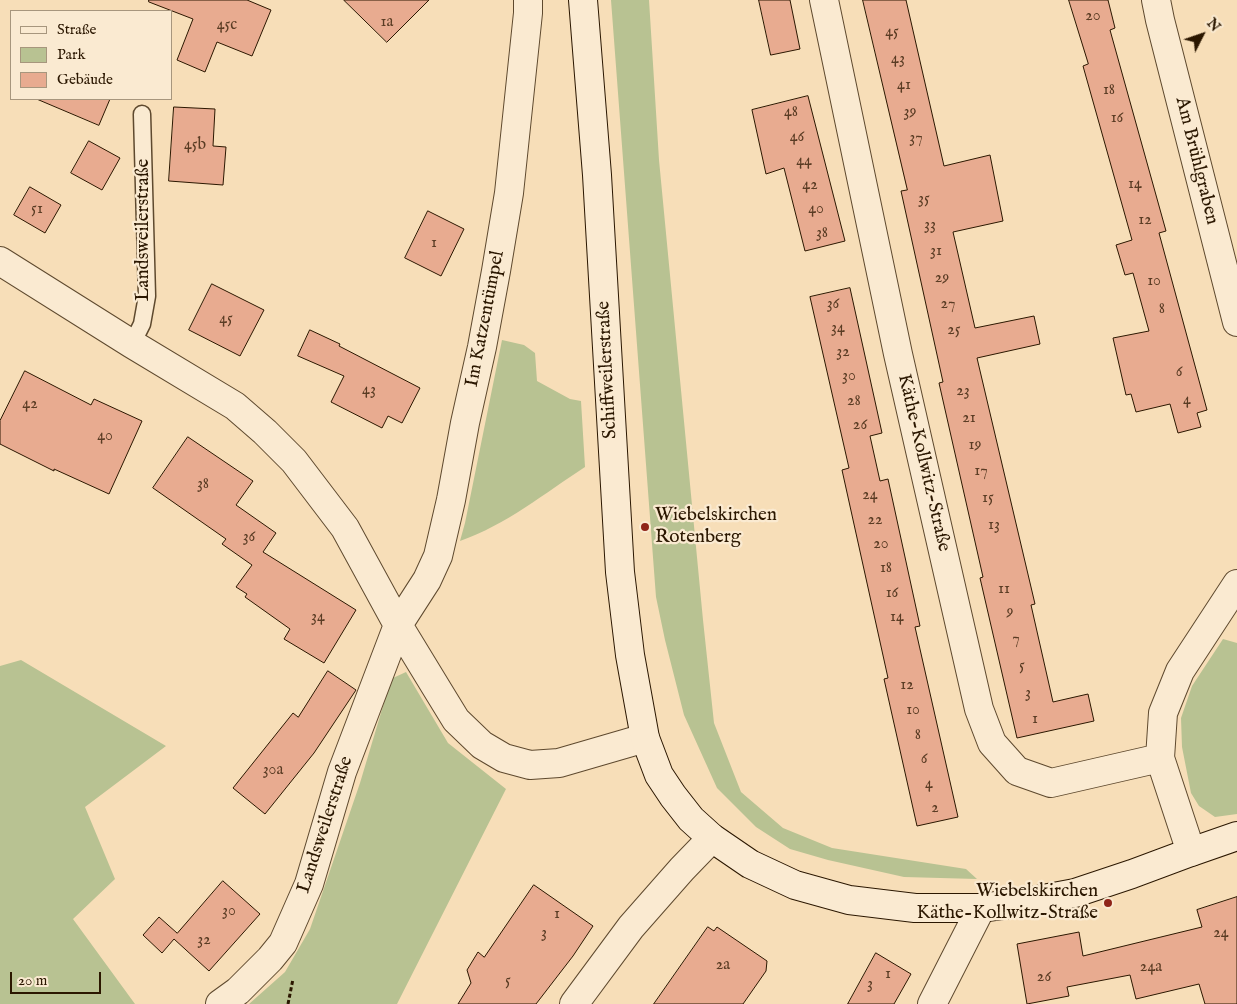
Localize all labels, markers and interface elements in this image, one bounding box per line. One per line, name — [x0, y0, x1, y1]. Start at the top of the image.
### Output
house number: 20 — [1085, 7, 1101, 27]
legend — [10, 10, 172, 100]
north arrow — [1177, 10, 1227, 60]
house number: 1a — [381, 13, 393, 33]
text: N — [1203, 15, 1224, 36]
house number: 45c — [217, 16, 237, 36]
text: Straße — [57, 20, 96, 39]
house number: 45 — [885, 23, 899, 43]
text: Park — [57, 45, 86, 64]
house number: 43 — [891, 50, 905, 70]
text: Gebäude — [57, 70, 113, 89]
house number: 41 — [897, 76, 911, 96]
house number: 18 — [1103, 81, 1115, 101]
street label: Am Brühlgraben — [1169, 95, 1223, 227]
house number: 48 — [784, 103, 798, 123]
house number: 39 — [904, 103, 916, 123]
house number: 16 — [1111, 109, 1123, 129]
house number: 46 — [790, 128, 804, 148]
house number: 37 — [909, 129, 923, 149]
house number: 45b — [184, 136, 206, 156]
house number: 44 — [796, 152, 812, 172]
street label: Landsweilerstraße — [133, 159, 155, 301]
house number: 14 — [1128, 175, 1142, 195]
house number: 42 — [802, 176, 818, 196]
house number: 35 — [918, 190, 930, 210]
house number: 51 — [31, 200, 43, 220]
house number: 40 — [808, 200, 824, 220]
house number: 12 — [1138, 211, 1152, 231]
house number: 33 — [924, 216, 936, 236]
house number: 38 — [816, 224, 828, 244]
house number: 1 — [431, 234, 437, 254]
house number: 31 — [930, 242, 942, 262]
street label: Im Katzentümpel — [462, 249, 510, 389]
house number: 29 — [935, 269, 949, 289]
house number: 10 — [1147, 272, 1161, 292]
house number: 36 — [827, 295, 839, 315]
house number: 27 — [941, 295, 955, 315]
street label: Schiffweilerstraße — [593, 300, 623, 440]
house number: 8 — [1159, 300, 1165, 320]
house number: 45 — [219, 310, 233, 330]
house number: 34 — [831, 319, 845, 339]
house number: 25 — [947, 321, 961, 341]
house number: 32 — [836, 343, 850, 363]
house number: 6 — [1176, 363, 1182, 383]
house number: 30 — [842, 367, 856, 387]
street label: Käthe-Kollwitz-Straße — [891, 372, 955, 554]
house number: 43 — [362, 381, 376, 401]
house number: 23 — [956, 382, 970, 402]
house number: 4 — [1183, 391, 1191, 411]
house number: 28 — [847, 392, 861, 412]
house number: 42 — [22, 395, 38, 415]
house number: 21 — [962, 409, 976, 429]
house number: 26 — [853, 416, 867, 436]
house number: 40 — [97, 427, 113, 447]
house number: 19 — [969, 436, 981, 456]
house number: 17 — [974, 462, 988, 482]
house number: 38 — [197, 475, 209, 495]
house number: 24 — [862, 486, 878, 506]
house number: 15 — [982, 489, 994, 509]
place label: Wiebelskirchen Rotenberg — [655, 505, 777, 549]
house number: 22 — [867, 511, 883, 531]
house number: 13 — [988, 516, 1000, 536]
marker: Wiebelskirchen Rotenberg — [639, 521, 651, 533]
house number: 36 — [243, 528, 255, 548]
house number: 20 — [873, 535, 889, 555]
house number: 18 — [880, 559, 892, 579]
house number: 11 — [998, 580, 1010, 600]
house number: 16 — [886, 584, 898, 604]
house number: 9 — [1007, 603, 1013, 623]
house number: 34 — [311, 608, 325, 628]
house number: 14 — [890, 608, 904, 628]
house number: 7 — [1012, 630, 1020, 650]
house number: 5 — [1019, 657, 1025, 677]
house number: 12 — [900, 676, 914, 696]
house number: 3 — [1025, 684, 1031, 704]
house number: 10 — [906, 701, 920, 721]
house number: 1 — [1032, 710, 1038, 730]
house number: 8 — [915, 726, 921, 746]
house number: 6 — [921, 750, 927, 770]
street label: Landsweilerstraße — [293, 754, 359, 896]
house number: 30a — [263, 761, 283, 781]
house number: 4 — [925, 775, 933, 795]
house number: 2 — [931, 799, 939, 819]
place label: Wiebelskirchen Käthe-Kollwitz-Straße — [916, 881, 1098, 925]
marker: Wiebelskirchen Käthe-Kollwitz-Straße — [1102, 897, 1114, 909]
house number: 30 — [222, 902, 236, 922]
house number: 1 — [554, 905, 560, 925]
house number: 3 — [541, 924, 547, 944]
house number: 24 — [1213, 924, 1229, 944]
house number: 32 — [197, 931, 211, 951]
house number: 2a — [716, 956, 730, 976]
house number: 24a — [1140, 958, 1162, 978]
scale bar — [12, 962, 104, 994]
house number: 1 — [885, 965, 891, 985]
house number: 26 — [1037, 968, 1051, 988]
text: 20 m — [18, 971, 47, 990]
house number: 5 — [505, 972, 511, 992]
house number: 3 — [867, 975, 873, 995]

